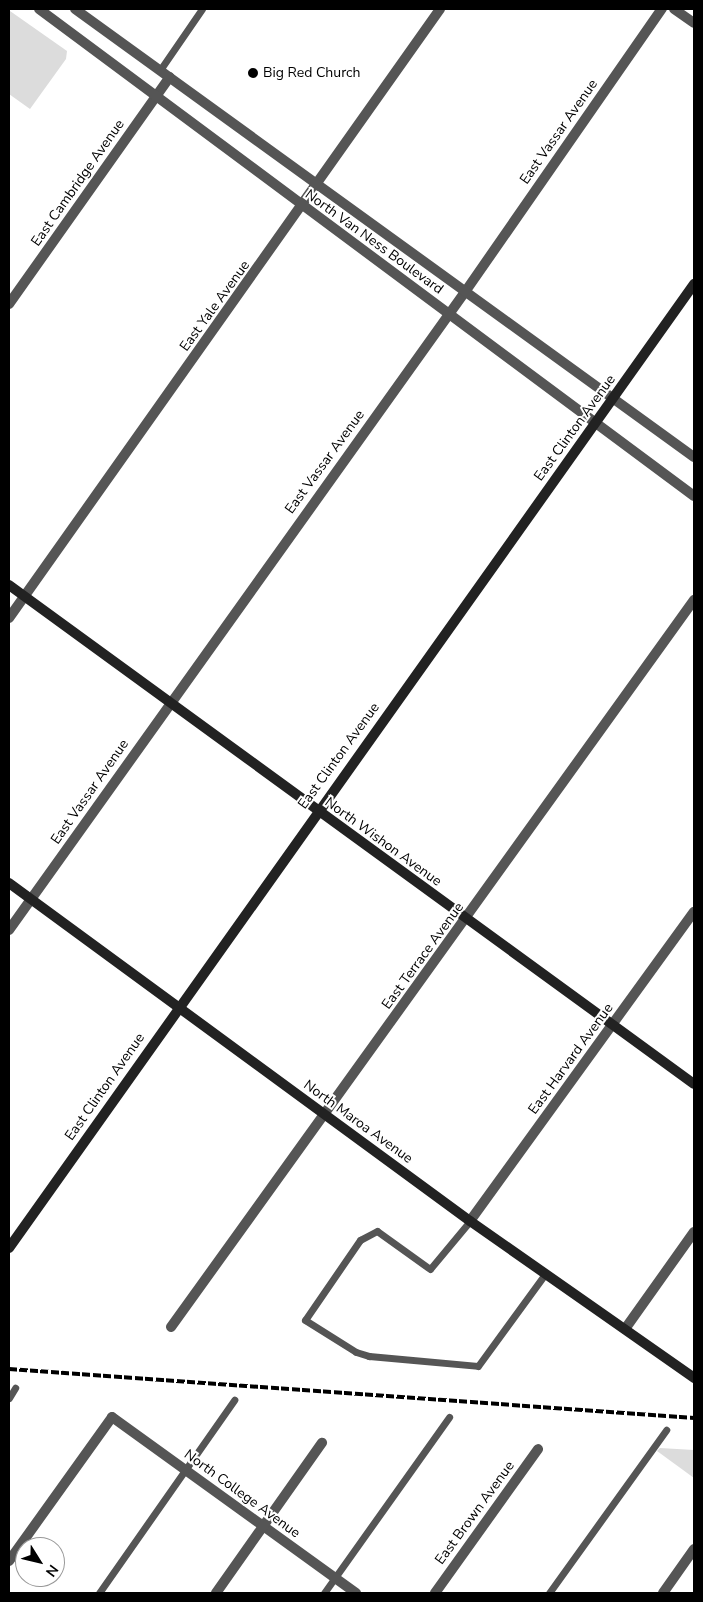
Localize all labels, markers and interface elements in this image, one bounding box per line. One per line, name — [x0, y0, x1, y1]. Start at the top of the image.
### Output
place label: Big Red Church — [263, 65, 361, 81]
marker: Big Red Church — [247, 67, 259, 79]
street label: East Vassar Avenue — [517, 76, 601, 188]
street label: East Cambridge Avenue — [28, 116, 128, 250]
street label: North Van Ness Boulevard — [302, 186, 446, 298]
street label: East Yale Avenue — [176, 257, 254, 355]
street label: East Clinton Avenue — [531, 372, 619, 484]
street label: East Vassar Avenue — [282, 407, 368, 517]
street label: East Clinton Avenue — [295, 700, 383, 812]
street label: East Vassar Avenue — [48, 736, 132, 848]
street label: North Wishon Avenue — [321, 794, 445, 890]
street label: East Terrace Avenue — [379, 899, 467, 1013]
street label: East Harvard Avenue — [525, 1000, 617, 1118]
street label: East Clinton Avenue — [62, 1030, 148, 1144]
street label: North Maroa Avenue — [300, 1077, 416, 1167]
street label: North College Avenue — [181, 1446, 303, 1542]
street label: East Brown Avenue — [432, 1458, 518, 1568]
north arrow — [15, 1537, 65, 1587]
text: N — [41, 1561, 63, 1580]

